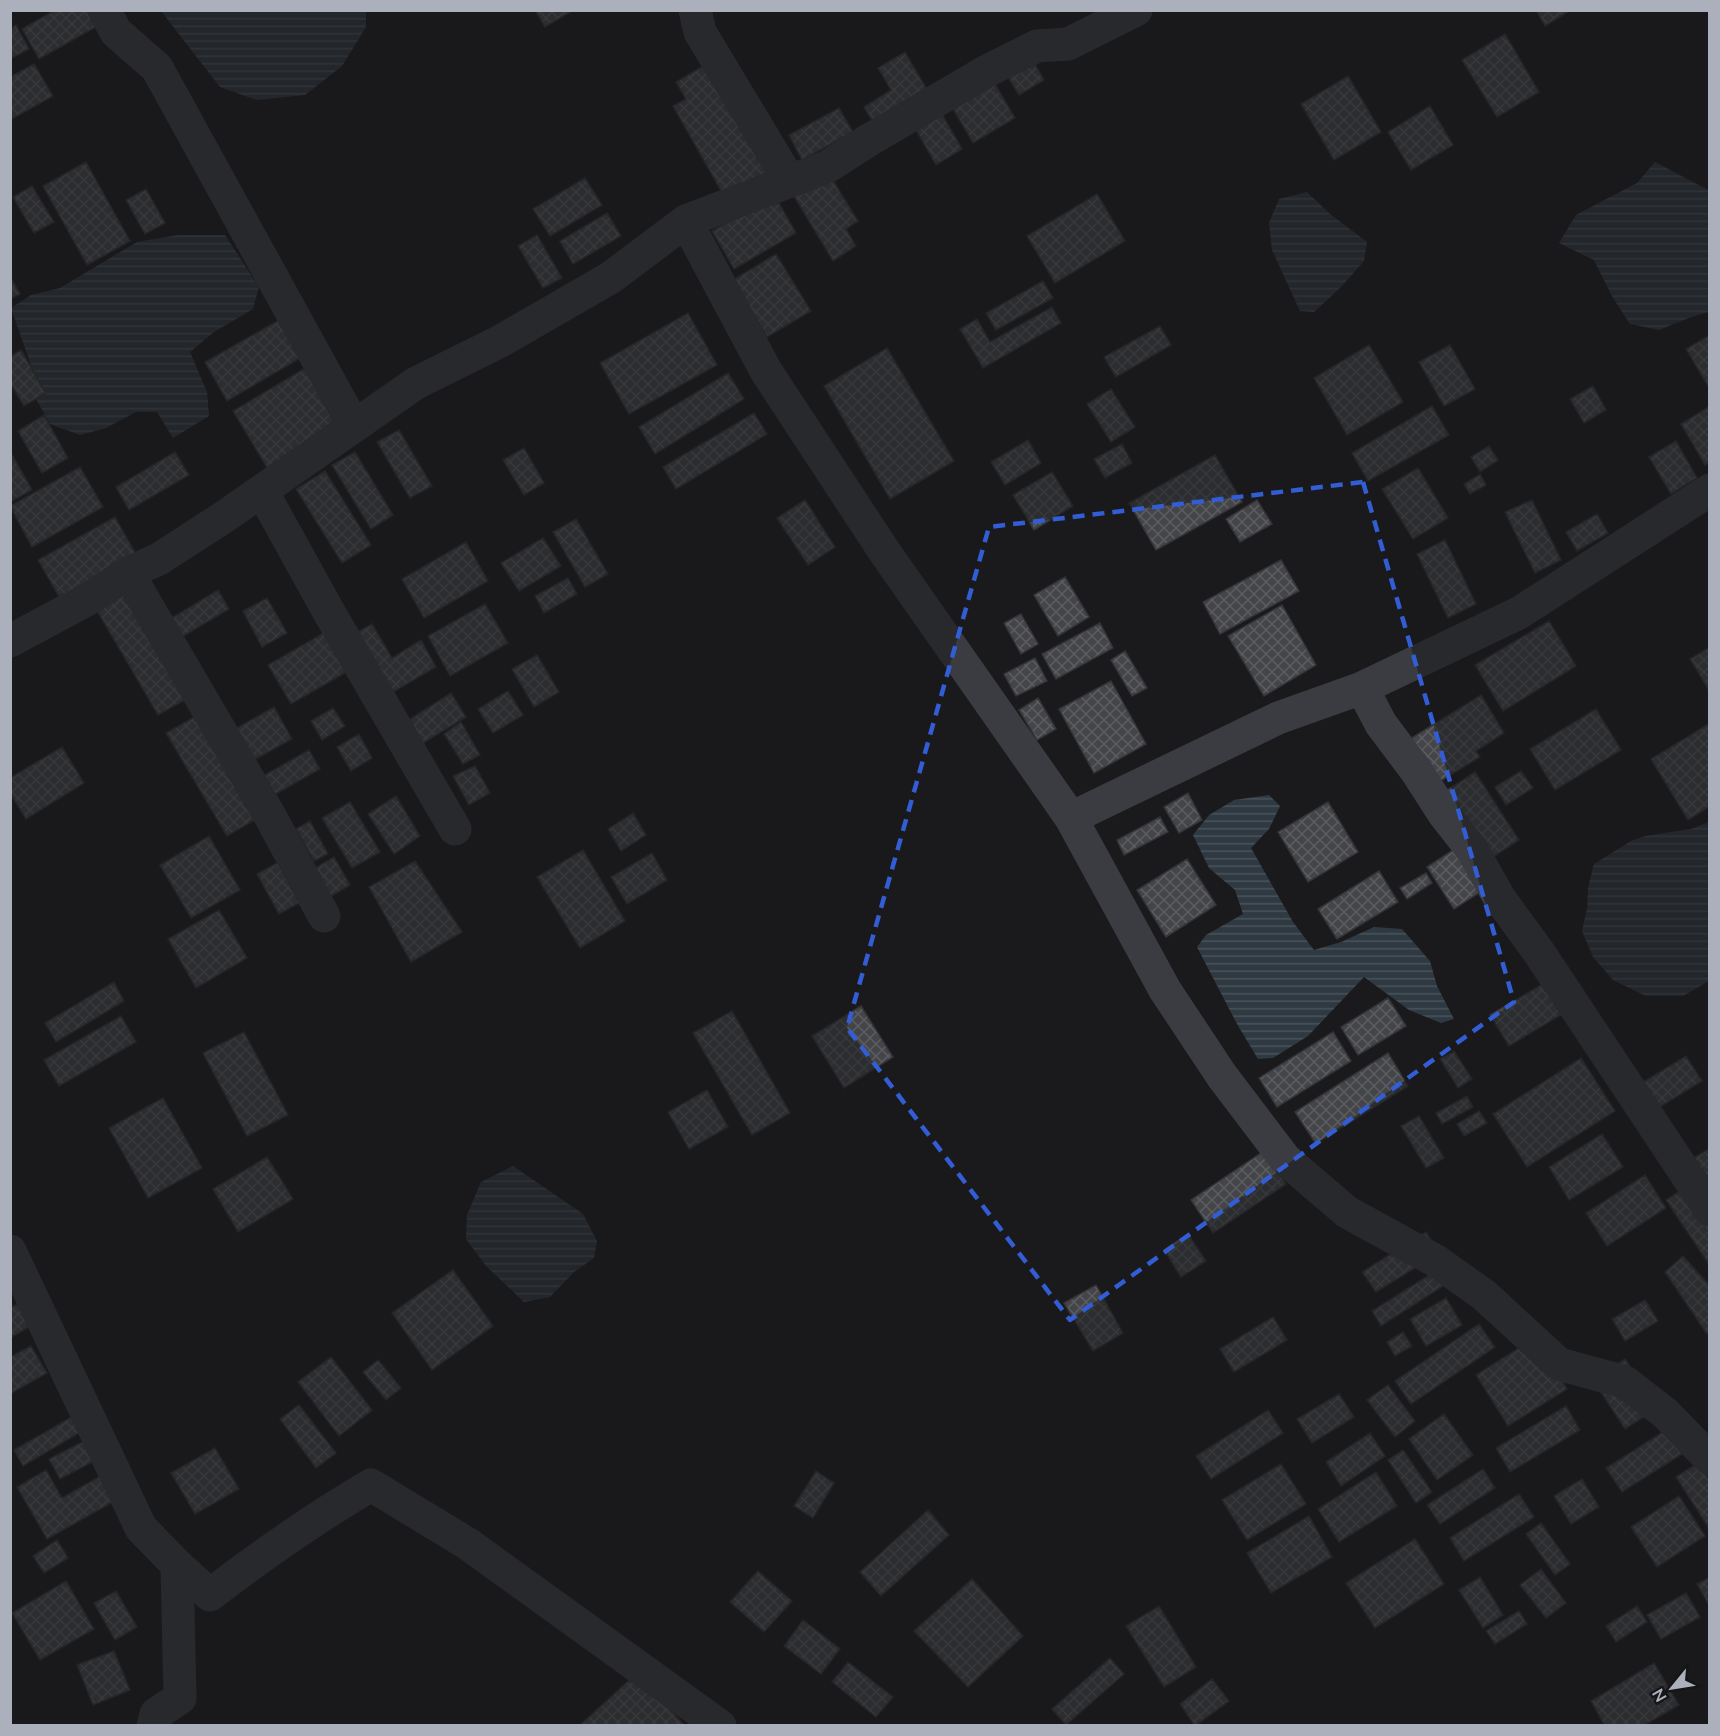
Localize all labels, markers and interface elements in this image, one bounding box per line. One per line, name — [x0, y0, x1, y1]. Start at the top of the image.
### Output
north arrow — [1642, 1658, 1702, 1718]
text: N — [1647, 1685, 1671, 1706]

